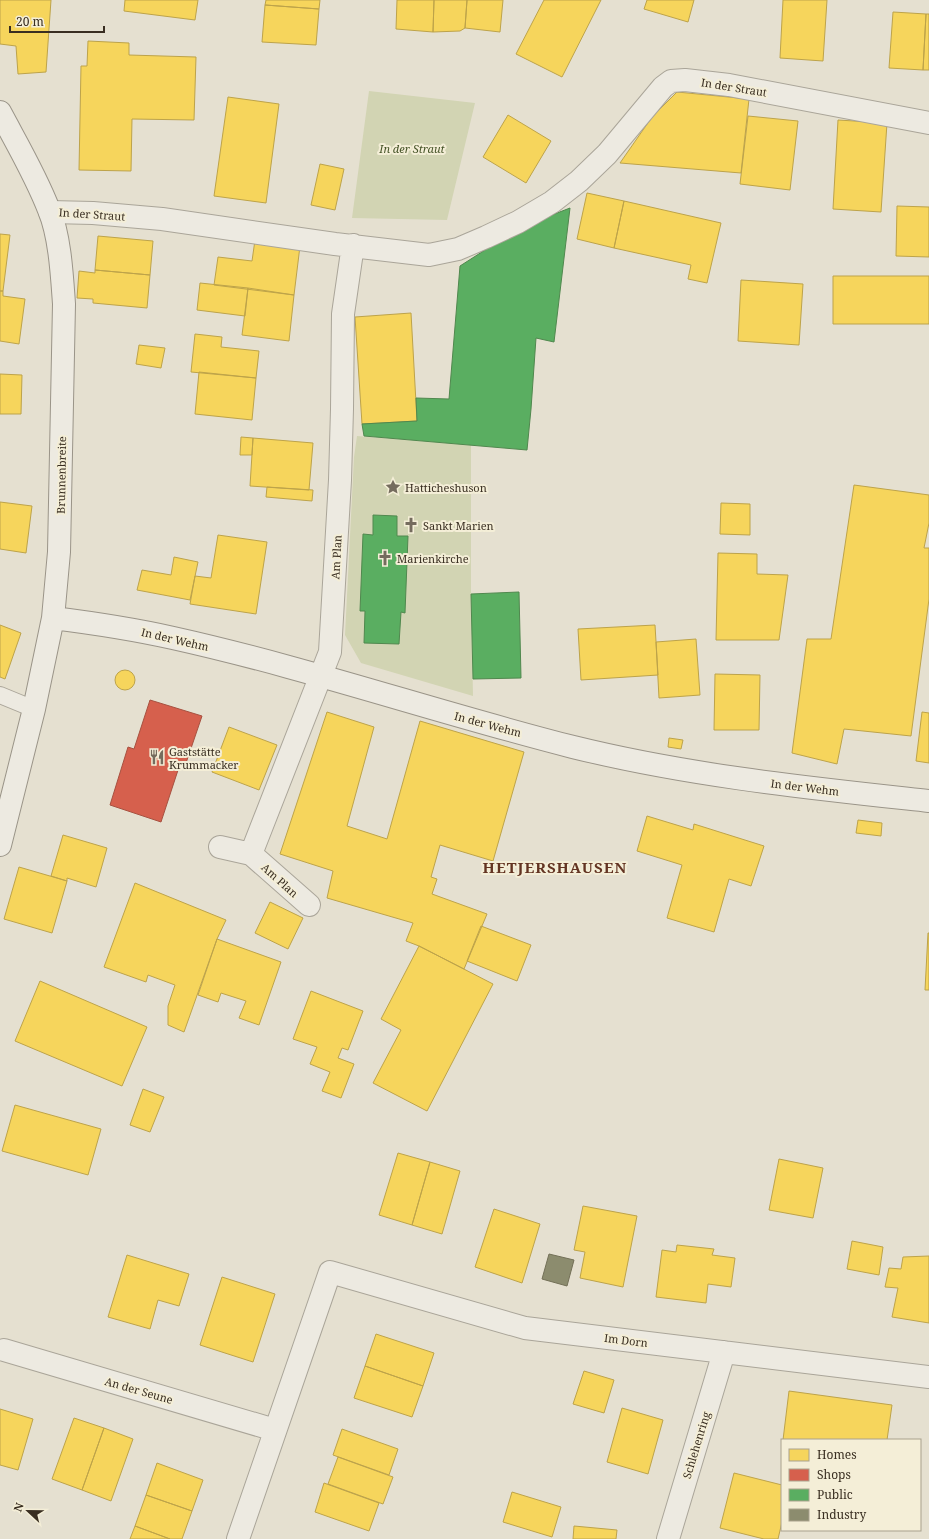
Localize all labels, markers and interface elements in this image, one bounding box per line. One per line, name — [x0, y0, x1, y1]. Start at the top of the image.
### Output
scale bar — [10, 8, 104, 34]
text: 20 m — [16, 13, 44, 30]
street label: In der Straut — [700, 74, 768, 100]
park label: In der Straut — [378, 141, 446, 156]
street label: In der Straut — [58, 204, 126, 224]
street label: Brunnenbreite — [53, 436, 69, 514]
place icon: Hatticheshuson — [384, 478, 402, 496]
place label: Hatticheshuson — [405, 480, 487, 495]
church icon: Sankt Marien — [402, 516, 420, 534]
place label: Sankt Marien — [423, 518, 494, 533]
street label: Am Plan — [327, 534, 345, 580]
church icon: Marienkirche — [376, 549, 394, 567]
place label: Marienkirche — [397, 551, 469, 566]
street label: In der Wehm — [140, 624, 211, 654]
street label: In der Wehm — [453, 708, 524, 740]
place label: Gaststätte Krummacker — [169, 744, 239, 772]
restaurant icon: Gaststätte Krummacker — [148, 748, 166, 766]
street label: In der Wehm — [770, 775, 841, 799]
district label: HETJERSHAUSEN — [483, 857, 627, 877]
street label: Am Plan — [258, 860, 302, 900]
street label: Im Dorn — [603, 1330, 649, 1350]
street label: An der Seune — [103, 1373, 175, 1407]
street label: Schlehenring — [679, 1410, 713, 1480]
legend — [781, 1439, 921, 1531]
text: Homes — [817, 1446, 857, 1463]
text: Shops — [817, 1466, 851, 1483]
text: Public — [817, 1486, 853, 1503]
north arrow — [8, 1491, 48, 1531]
text: N — [10, 1500, 27, 1514]
text: Industry — [817, 1506, 866, 1523]

